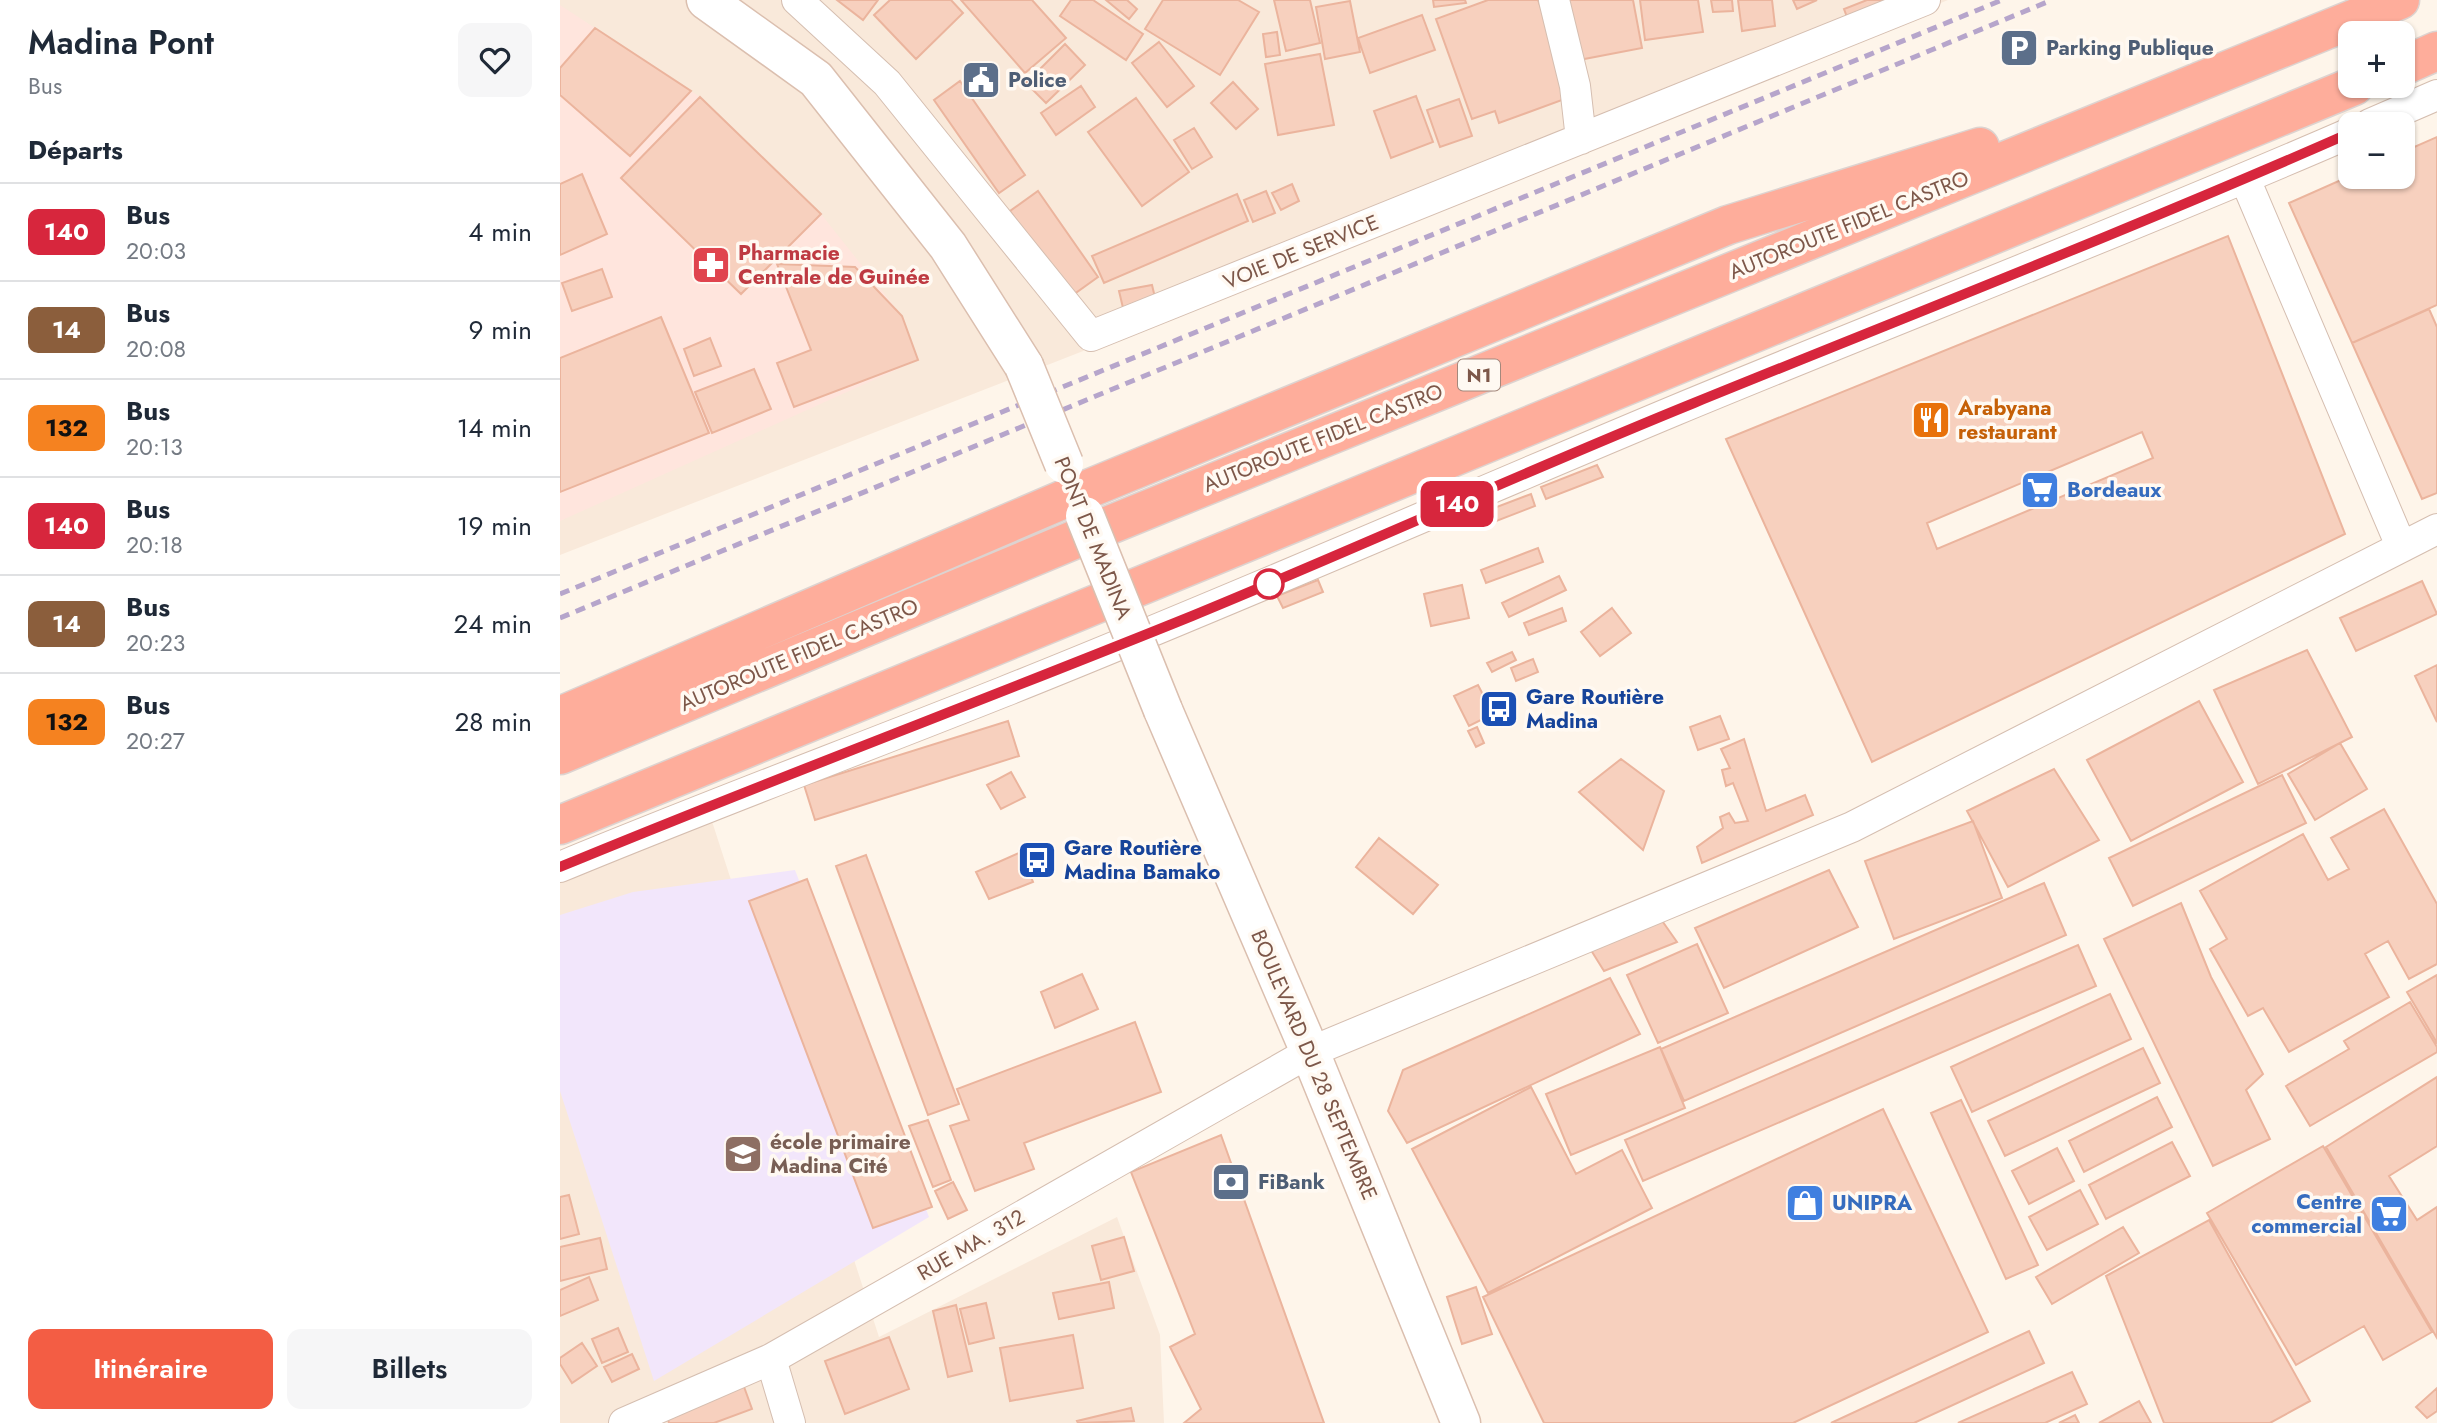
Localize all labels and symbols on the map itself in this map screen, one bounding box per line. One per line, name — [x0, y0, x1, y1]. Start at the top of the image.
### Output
parking icon: Parking Publique — [1998, 27, 2040, 69]
place label: Parking Publique — [2046, 33, 2214, 63]
public building icon: Police — [960, 59, 1002, 101]
place label: Police — [1008, 65, 1067, 95]
street label: AUTOROUTE FIDEL CASTRO — [1725, 163, 1973, 287]
street label: VOIE DE SERVICE — [1219, 207, 1383, 297]
place label: Pharmacie Centrale de Guinée — [738, 238, 930, 292]
pharmacy icon: Pharmacie Centrale de Guinée — [690, 244, 732, 286]
road number: N1 — [1458, 360, 1500, 390]
street label: AUTOROUTE FIDEL CASTRO — [1199, 376, 1447, 500]
place label: Arabyana restaurant — [1957, 393, 2057, 447]
restaurant icon: Arabyana restaurant — [1910, 399, 1952, 441]
street label: PONT DE MADINA — [1047, 452, 1139, 624]
supermarket icon: Bordeaux — [2019, 469, 2061, 511]
place label: Bordeaux — [2067, 475, 2162, 505]
line badge: 140 — [1417, 481, 1497, 527]
unlabelled marker — [1254, 569, 1284, 599]
street label: AUTOROUTE FIDEL CASTRO — [675, 591, 923, 719]
place label: Gare Routière Madina — [1526, 682, 1664, 736]
bus stop icon: Gare Routière Madina — [1478, 688, 1520, 730]
place label: Gare Routière Madina Bamako — [1064, 833, 1220, 887]
bus stop icon: Gare Routière Madina Bamako — [1016, 839, 1058, 881]
street label: BOULEVARD DU 28 SEPTEMBRE — [1243, 925, 1385, 1205]
place label: école primaire Madina Cité — [770, 1127, 911, 1181]
school or university icon: école primaire Madina Cité — [722, 1133, 764, 1175]
bank icon: FiBank — [1210, 1161, 1252, 1203]
place label: FiBank — [1258, 1167, 1325, 1197]
shop icon: UNIPRA — [1784, 1182, 1826, 1224]
place label: Centre commercial — [2251, 1187, 2362, 1241]
place label: UNIPRA — [1832, 1188, 1913, 1218]
supermarket icon: Centre commercial — [2368, 1193, 2410, 1235]
street label: RUE MA. 312 — [912, 1202, 1030, 1288]

